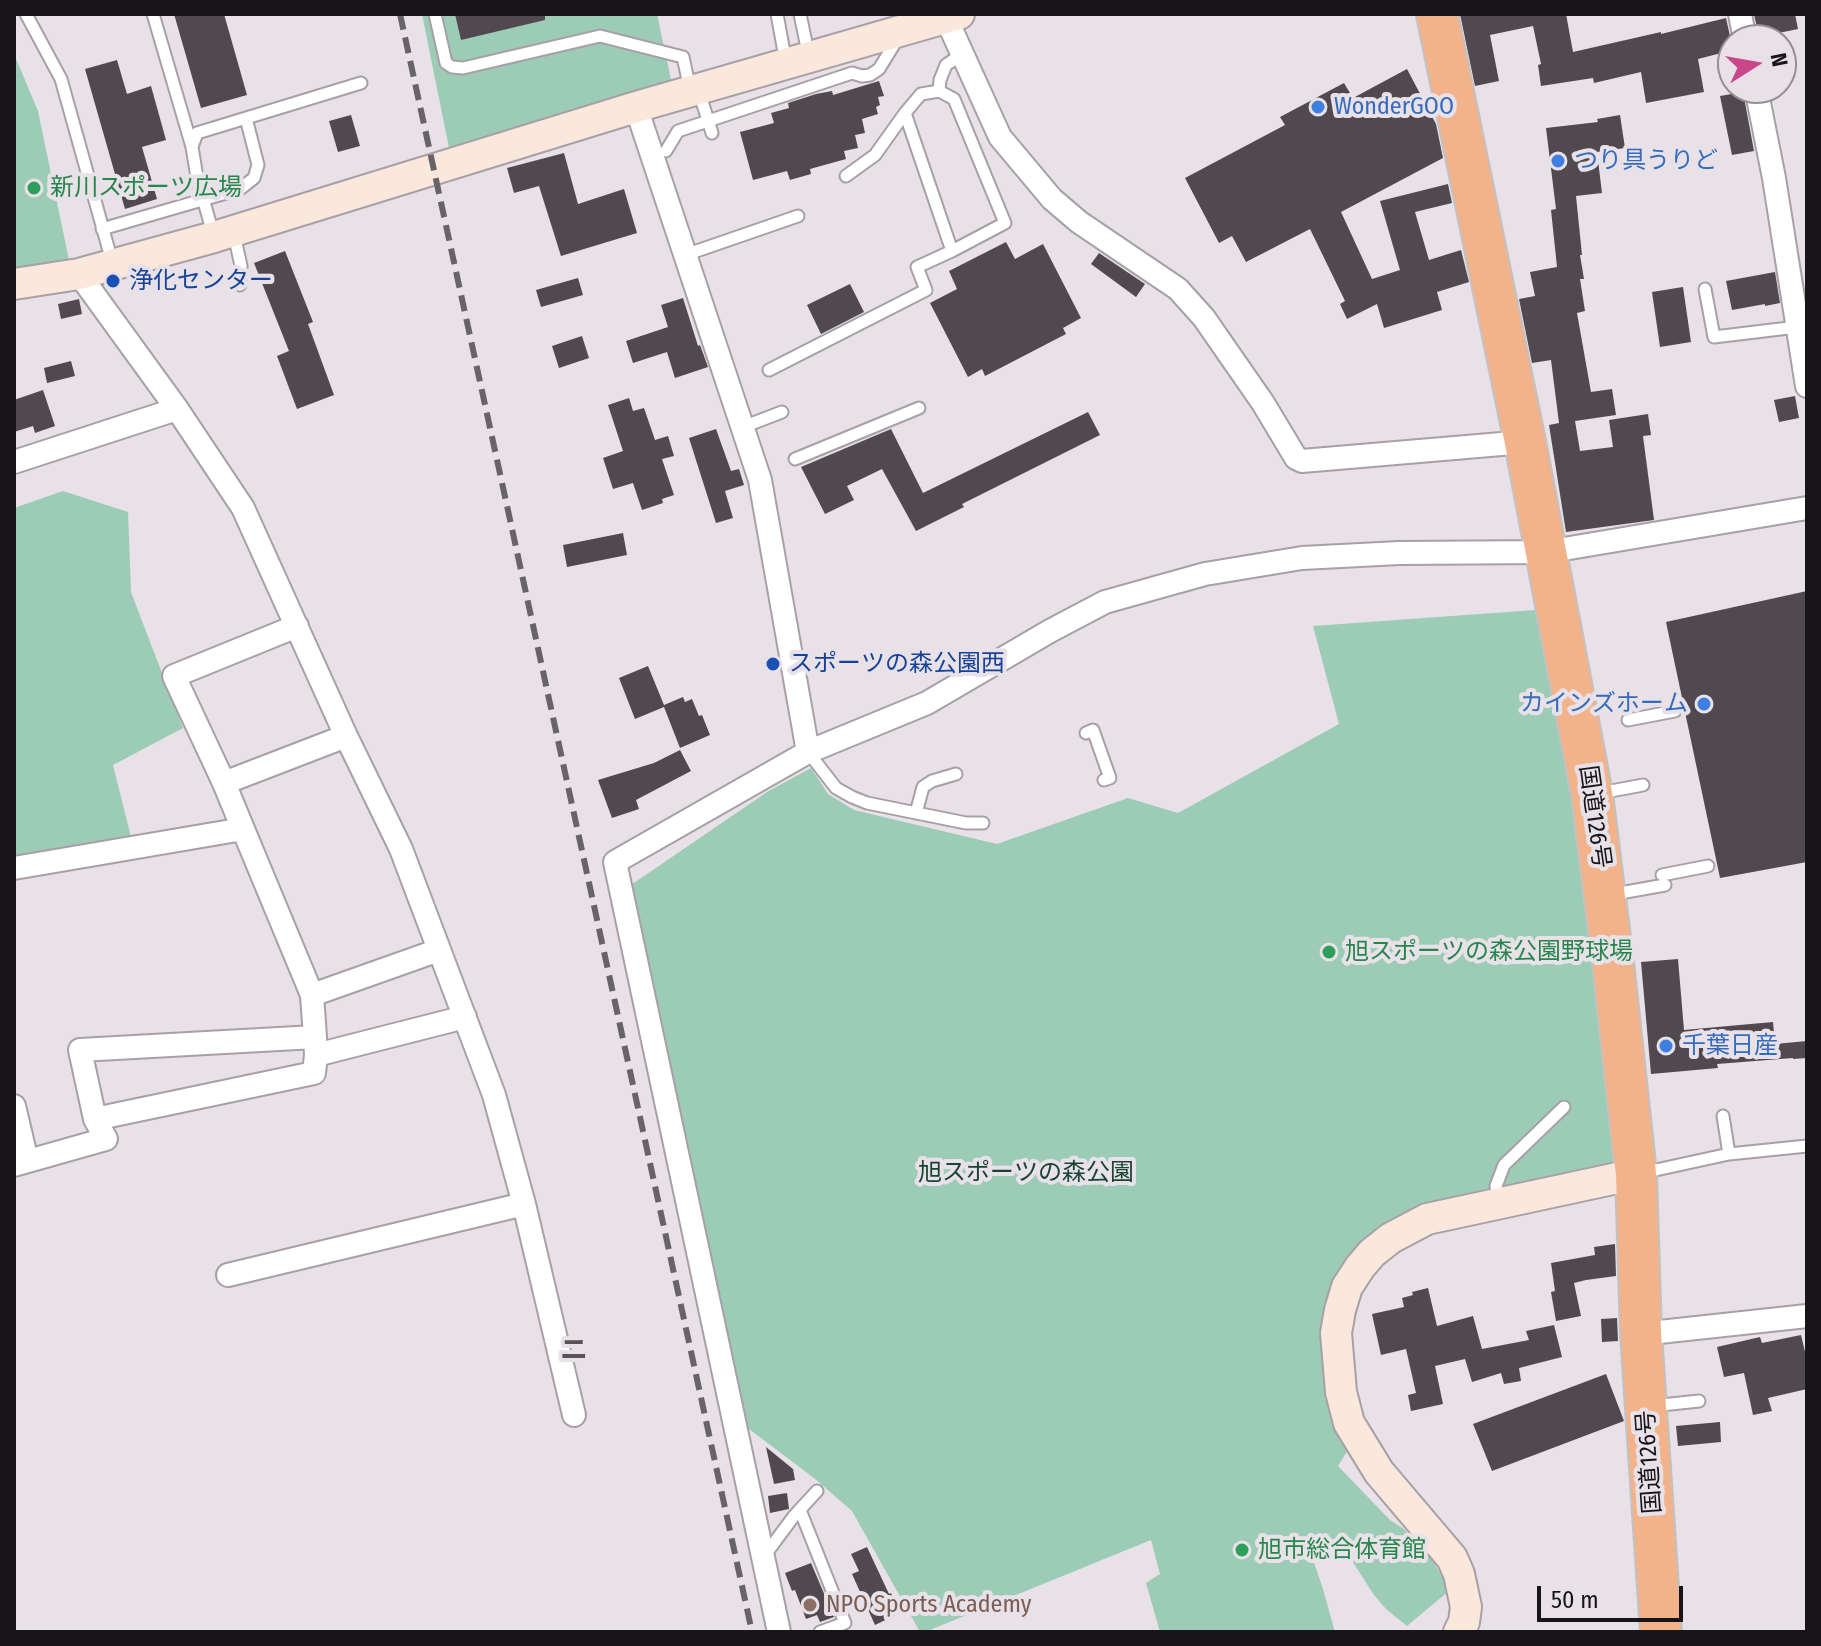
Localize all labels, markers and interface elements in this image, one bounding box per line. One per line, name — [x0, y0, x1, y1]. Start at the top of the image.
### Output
north arrow — [1717, 24, 1797, 104]
text: N — [1765, 51, 1794, 69]
place label: WonderGOO — [1334, 93, 1454, 121]
marker: WonderGOO — [1309, 98, 1327, 116]
place label: つり具うりど — [1574, 147, 1718, 175]
marker: つり具うりど — [1549, 152, 1567, 170]
place label: 新川スポーツ広場 — [50, 174, 242, 202]
marker: 新川スポーツ広場 — [25, 179, 43, 197]
place label: 浄化センター — [129, 267, 273, 295]
marker: 浄化センター — [104, 272, 122, 290]
place label: スポーツの森公園西 — [789, 650, 1005, 678]
marker: スポーツの森公園西 — [764, 655, 782, 673]
place label: カインズホーム — [1520, 690, 1688, 718]
marker: カインズホーム — [1695, 695, 1713, 713]
street label: 国道126号 — [1573, 764, 1615, 870]
place label: 旭スポーツの森公園野球場 — [1345, 938, 1633, 966]
marker: 旭スポーツの森公園野球場 — [1320, 943, 1338, 961]
place label: 千葉日産 — [1682, 1032, 1778, 1060]
marker: 千葉日産 — [1657, 1037, 1675, 1055]
park label: 旭スポーツの森公園 — [918, 1159, 1134, 1187]
district label: ニ — [560, 1334, 588, 1368]
street label: 国道126号 — [1632, 1409, 1668, 1515]
place label: 旭市総合体育館 — [1258, 1536, 1426, 1564]
marker: 旭市総合体育館 — [1233, 1541, 1251, 1559]
scale bar — [1541, 1570, 1687, 1620]
text: 50 m — [1551, 1586, 1599, 1614]
place label: NPO Sports Academy — [826, 1591, 1031, 1619]
marker: NPO Sports Academy — [801, 1596, 819, 1614]

